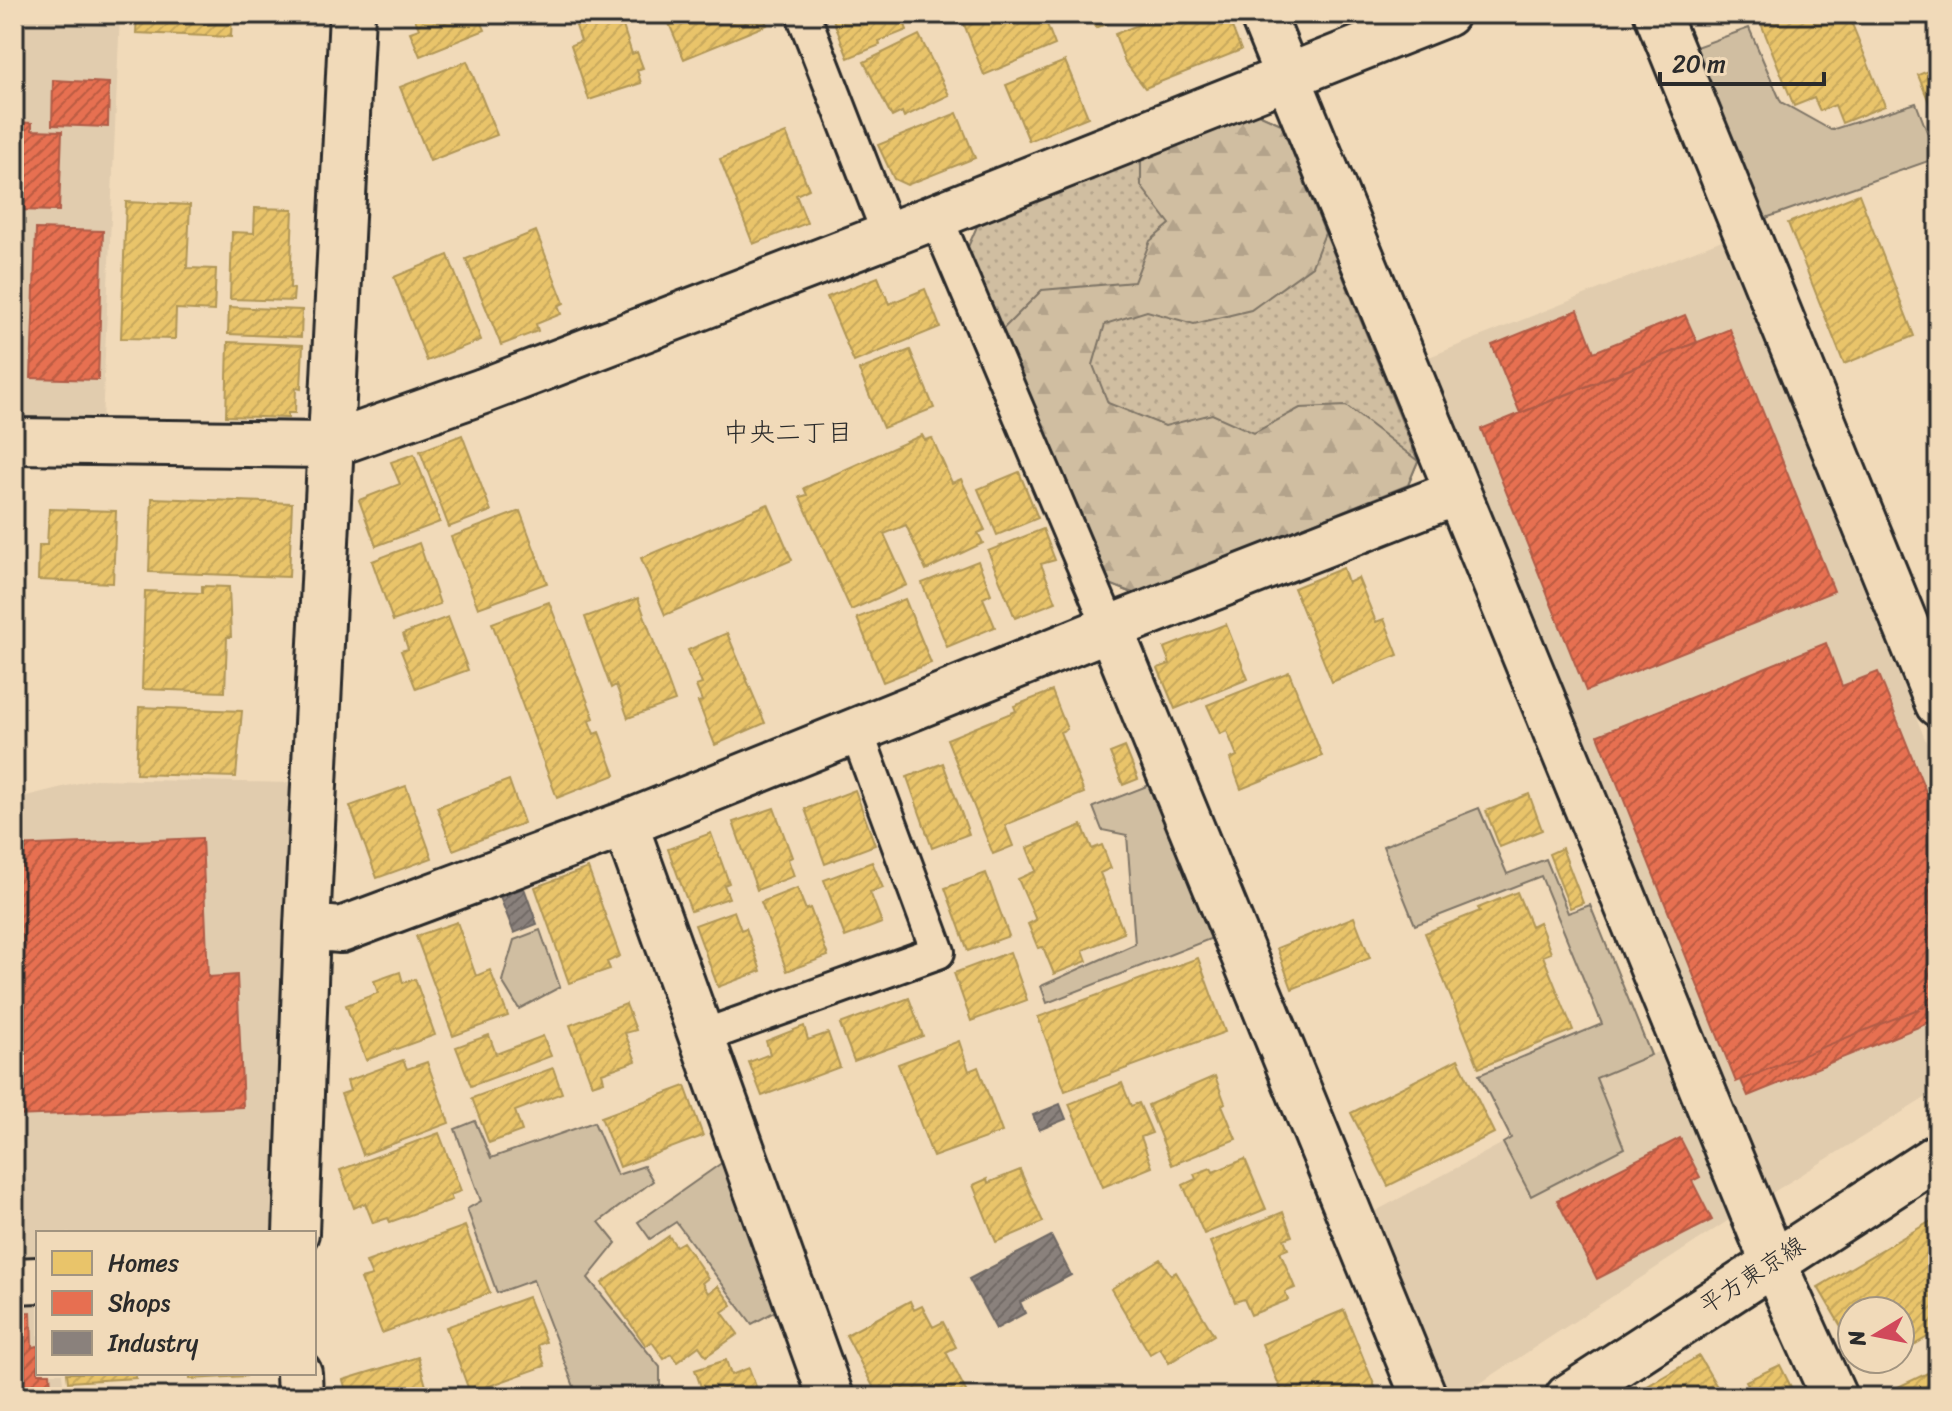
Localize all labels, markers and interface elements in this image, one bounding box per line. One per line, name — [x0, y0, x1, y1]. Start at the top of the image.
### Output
scale bar — [1660, 36, 1824, 86]
text: 20 m — [1672, 43, 1726, 85]
district label: 中央二丁目 — [723, 409, 853, 455]
street label: 平方東京線 — [1690, 1225, 1814, 1325]
legend — [36, 1231, 316, 1375]
text: Homes — [108, 1242, 179, 1284]
text: Shops — [108, 1282, 171, 1324]
north arrow — [1836, 1295, 1916, 1375]
text: Industry — [107, 1322, 199, 1364]
text: N — [1836, 1327, 1877, 1350]

